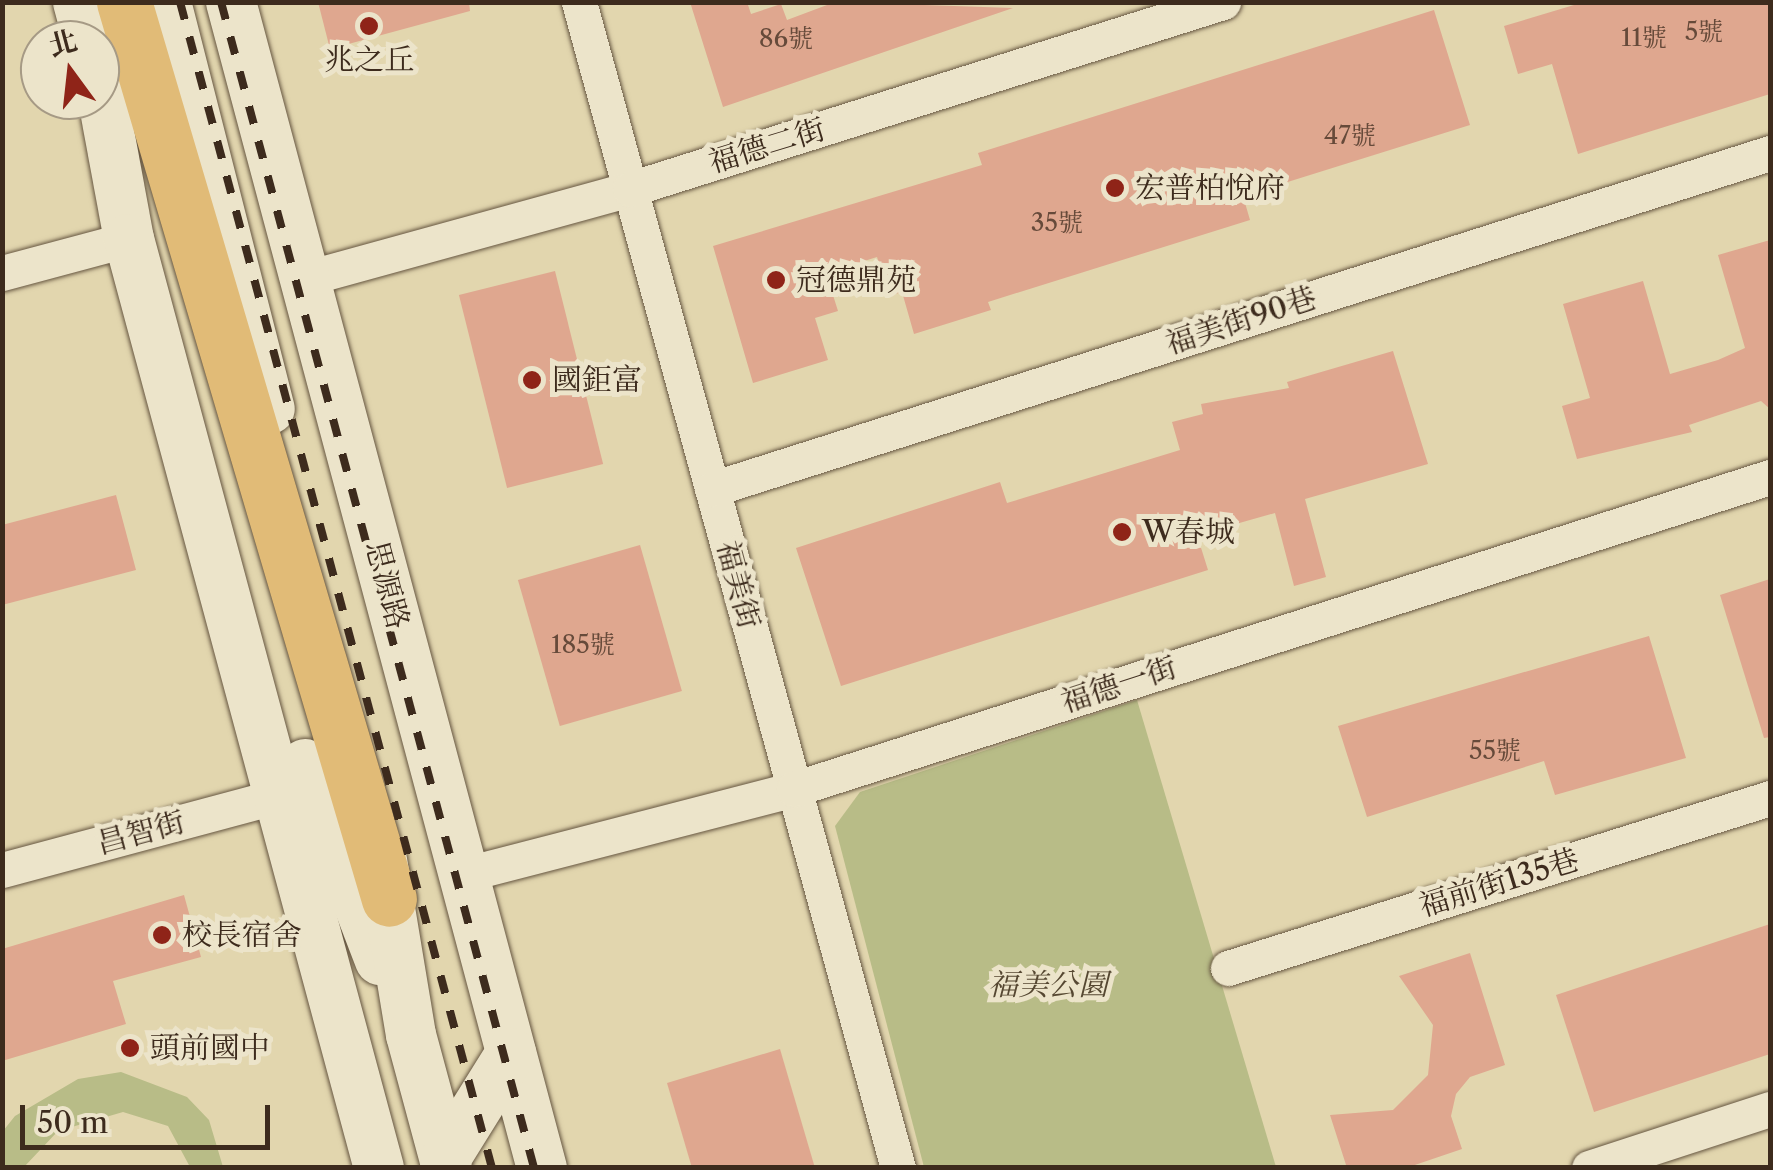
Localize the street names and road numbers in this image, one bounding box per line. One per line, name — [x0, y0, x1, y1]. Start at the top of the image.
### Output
street label: 福德二街 — [704, 111, 830, 181]
street label: 福美街90巷 — [1161, 280, 1321, 362]
street label: 思源路 — [358, 537, 416, 633]
street label: 福美街 — [709, 537, 767, 633]
street label: 福德一街 — [1056, 649, 1182, 721]
street label: 昌智街 — [93, 804, 189, 862]
street label: 福前街135巷 — [1415, 842, 1583, 924]

